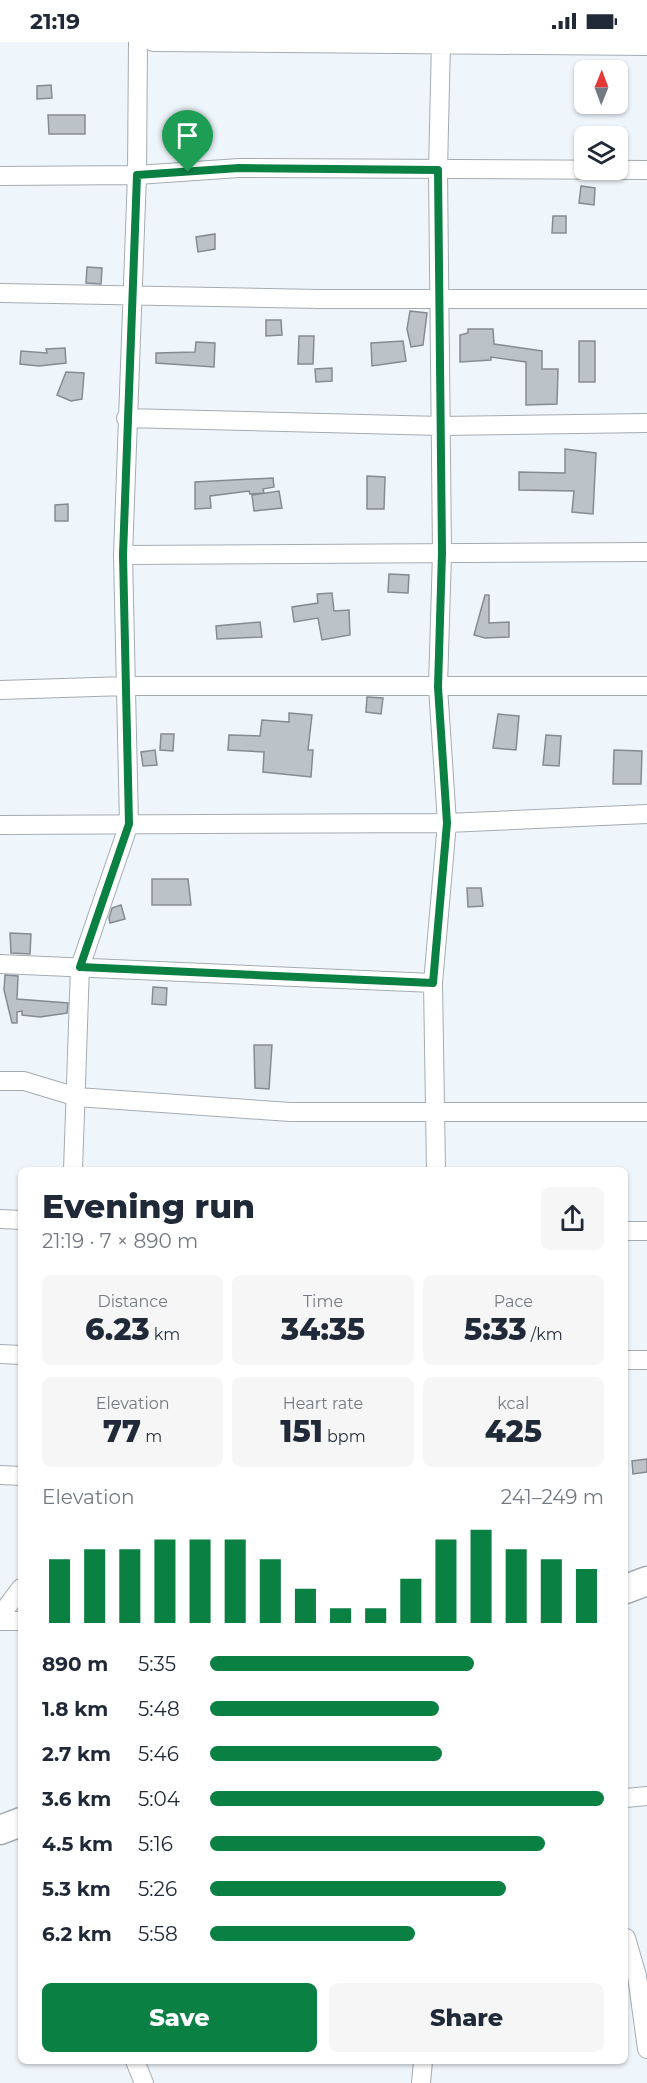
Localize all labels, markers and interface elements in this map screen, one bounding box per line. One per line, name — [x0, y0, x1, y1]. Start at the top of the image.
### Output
text: 21:19 — [30, 8, 80, 35]
north arrow — [574, 60, 628, 114]
map controls — [574, 60, 628, 180]
pin — [162, 110, 213, 172]
icon: arrive — [171, 119, 204, 152]
button: layers — [574, 126, 628, 180]
text: Evening run — [42, 1186, 255, 1226]
button: share — [541, 1187, 604, 1250]
text: 21:19 · 7 × 890 m — [42, 1229, 198, 1253]
text: Distance — [98, 1292, 168, 1311]
text: Time — [303, 1292, 343, 1311]
text: Pace — [494, 1292, 533, 1311]
text: 6.23 — [85, 1311, 150, 1348]
text: 34:35 — [281, 1311, 365, 1348]
text: 5:33 — [464, 1311, 527, 1348]
text: km — [150, 1325, 180, 1344]
text: /km — [527, 1325, 563, 1344]
text: Elevation — [96, 1394, 170, 1413]
text: Heart rate — [283, 1394, 363, 1413]
text: kcal — [497, 1394, 529, 1413]
text: 77 — [103, 1413, 141, 1450]
text: 151 — [280, 1413, 323, 1450]
text: 425 — [485, 1413, 542, 1450]
text: m — [141, 1427, 162, 1446]
text: bpm — [323, 1427, 366, 1446]
text: Elevation — [42, 1485, 134, 1509]
text: 241–249 m — [501, 1485, 604, 1509]
text: 890 m — [42, 1652, 108, 1676]
text: 5:35 — [138, 1652, 176, 1676]
text: 1.8 km — [42, 1697, 108, 1721]
text: 5:48 — [138, 1697, 180, 1721]
text: 2.7 km — [42, 1742, 111, 1766]
text: 5:46 — [138, 1742, 179, 1766]
text: 3.6 km — [42, 1787, 111, 1811]
text: 5:04 — [138, 1787, 180, 1811]
text: 4.5 km — [42, 1832, 113, 1856]
text: 5:16 — [138, 1832, 173, 1856]
text: 5.3 km — [42, 1877, 111, 1901]
text: 5:26 — [138, 1877, 177, 1901]
text: 6.2 km — [42, 1922, 112, 1946]
text: 5:58 — [138, 1922, 178, 1946]
button: Save — [42, 1983, 317, 2052]
button: Share — [329, 1983, 604, 2052]

